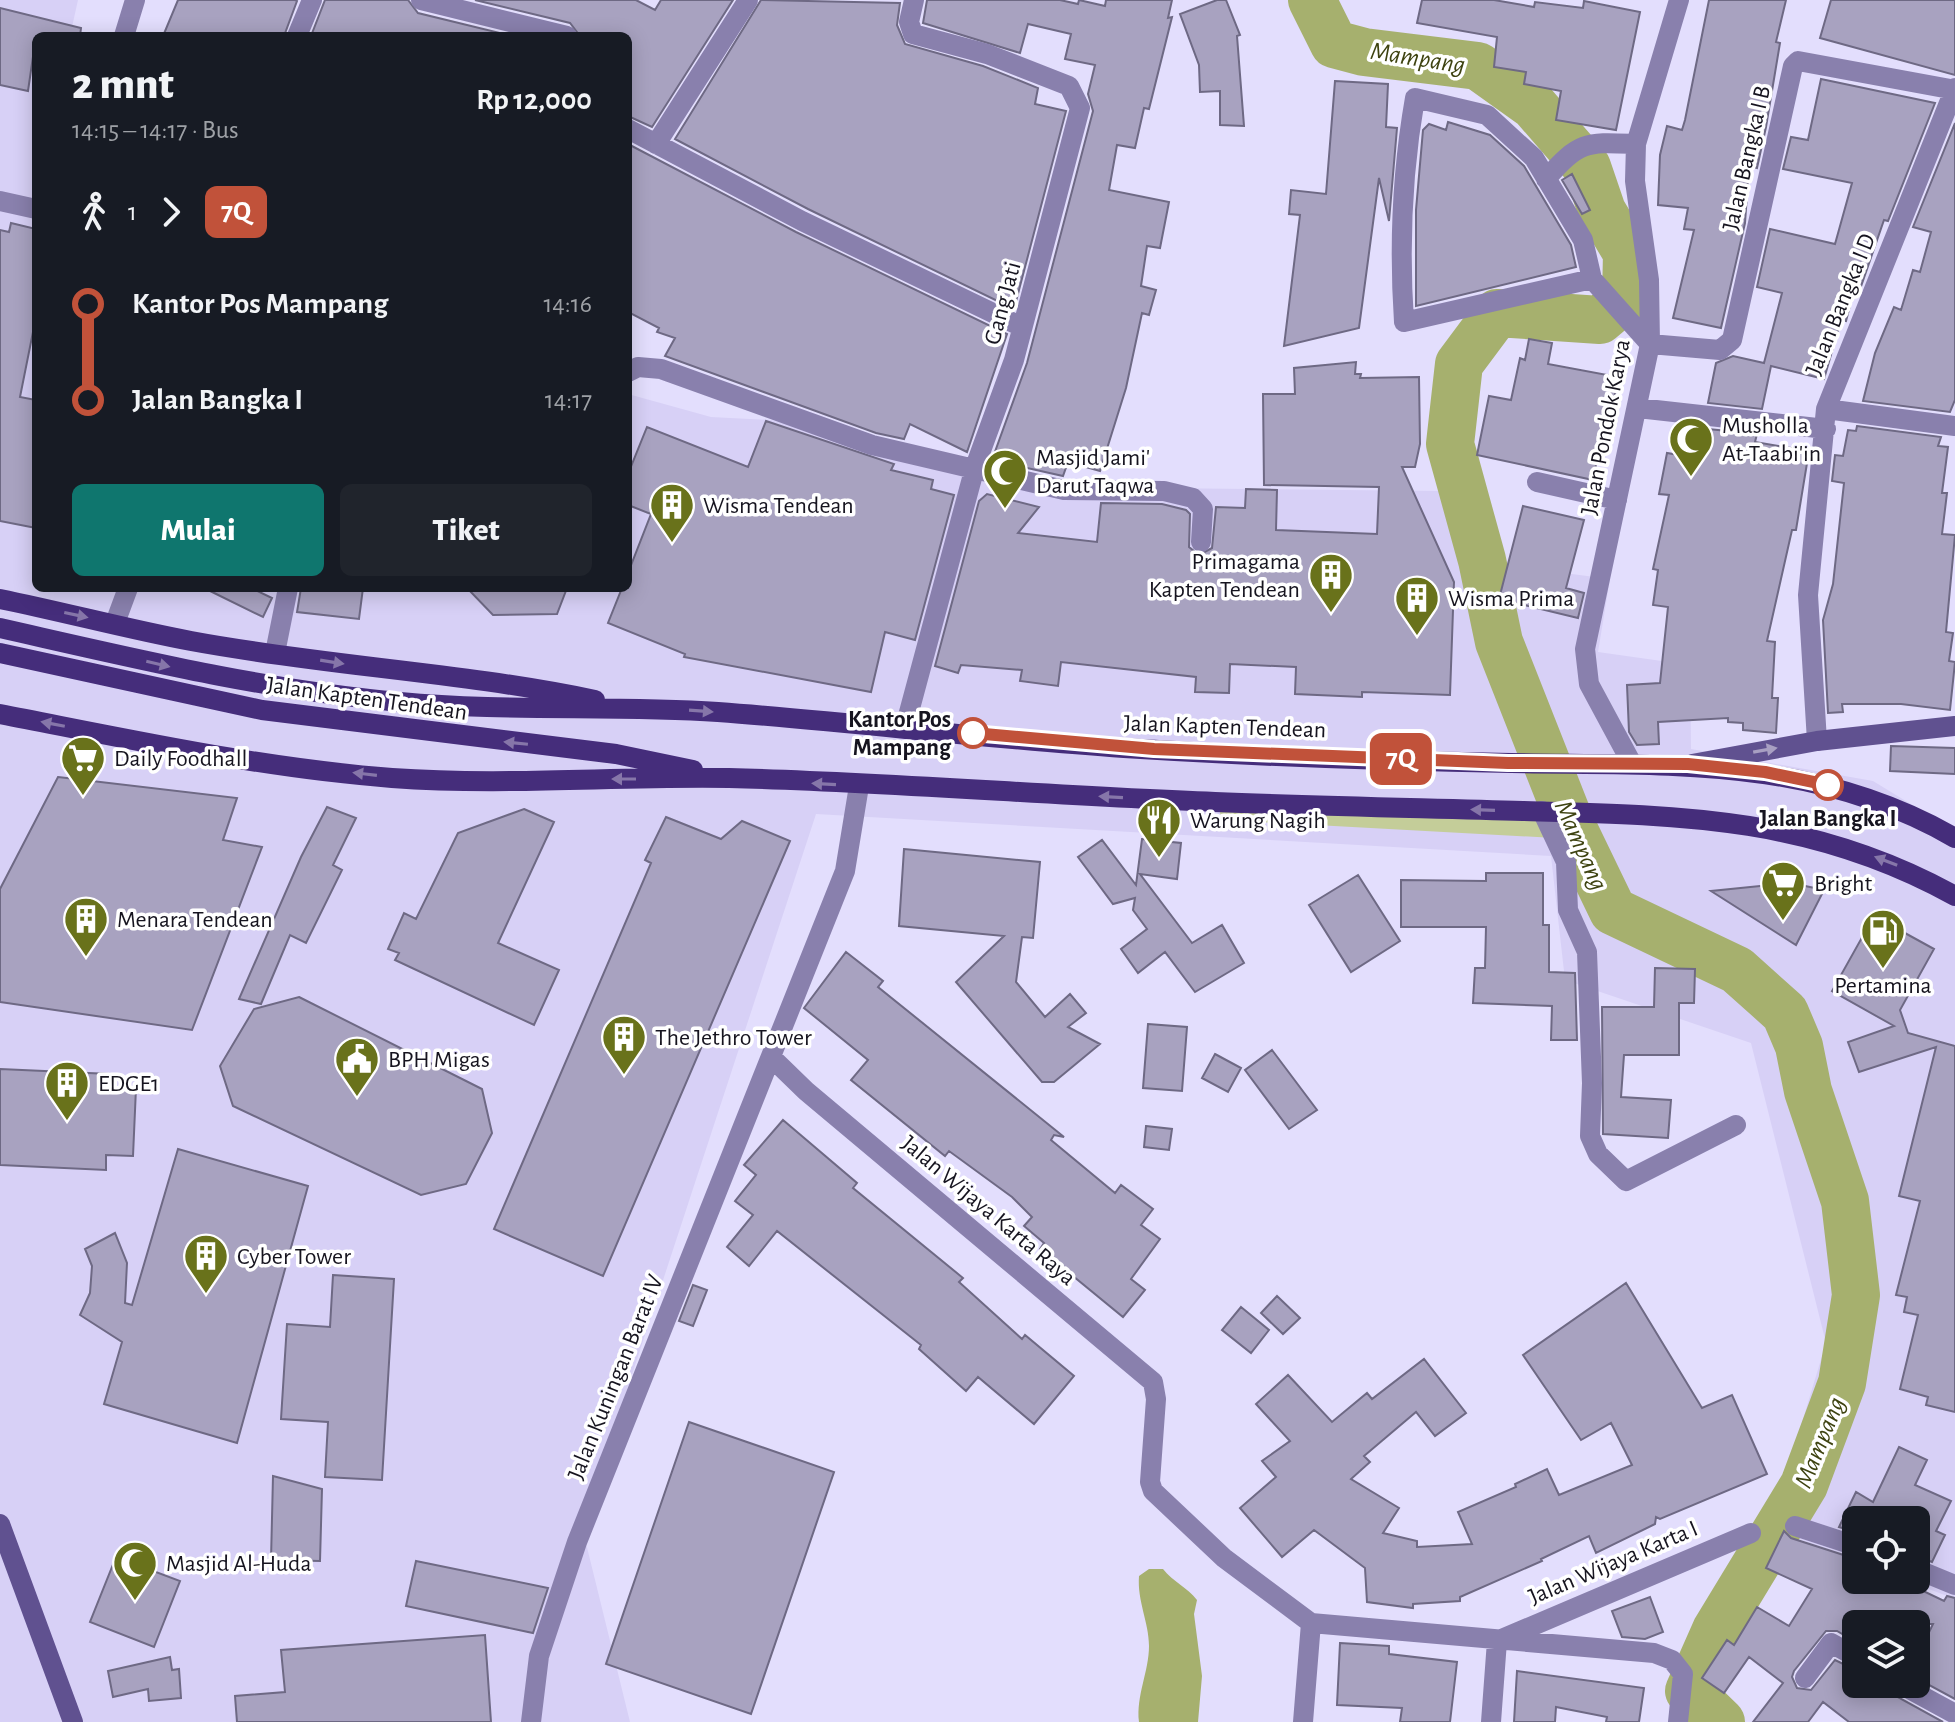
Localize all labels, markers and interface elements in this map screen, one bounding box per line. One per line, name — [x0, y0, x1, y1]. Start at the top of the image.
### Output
water label: Mampang — [1369, 38, 1467, 78]
text: 2 mnt — [72, 63, 174, 107]
street label: Jalan Bangka I B — [1719, 84, 1775, 233]
text: Rp 12,000 — [476, 85, 592, 115]
text: 14:15 – 14:17 · Bus — [72, 117, 239, 143]
icon: walk — [72, 190, 116, 234]
icon: forward — [149, 190, 193, 234]
text: 7Q — [221, 198, 251, 226]
text: 1 — [128, 199, 137, 225]
street label: Jalan Bangka I D — [1802, 230, 1880, 379]
street label: Gang Jati — [980, 259, 1026, 347]
text: Kantor Pos Mampang — [132, 289, 388, 319]
text: 14:16 — [543, 291, 592, 317]
street label: Jalan Pondok Karya — [1577, 337, 1635, 517]
text: Jalan Bangka I — [132, 385, 303, 415]
text: 14:17 — [545, 387, 592, 413]
place label: Musholla At-Taabi'in — [1722, 414, 1821, 466]
mosque icon: Musholla At-Taabi'in — [1667, 415, 1715, 478]
place label: Masjid Jami' Darut Taqwa — [1036, 446, 1154, 498]
mosque icon: Masjid Jami' Darut Taqwa — [981, 447, 1029, 510]
building icon: Wisma Tendean — [648, 481, 696, 544]
button: Mulai — [72, 484, 324, 576]
button: Tiket — [340, 484, 592, 576]
place label: Wisma Tendean — [703, 494, 854, 518]
place label: Primagama Kapten Tendean — [1149, 550, 1300, 602]
building icon: Primagama Kapten Tendean — [1307, 551, 1355, 614]
building icon: Wisma Prima — [1393, 574, 1441, 637]
place label: Wisma Prima — [1448, 587, 1574, 611]
one-way arrow — [64, 609, 89, 622]
one-way arrow — [320, 656, 345, 669]
one-way arrow — [146, 658, 171, 671]
street label: Jalan Kapten Tendean — [265, 673, 469, 725]
one-way arrow — [689, 705, 714, 718]
place label: Kantor Pos Mampang — [848, 708, 952, 760]
street label: Jalan Kapten Tendean — [1123, 711, 1327, 743]
one-way arrow — [40, 718, 65, 730]
marker: Kantor Pos Mampang — [958, 718, 988, 748]
line badge: 7Q — [1365, 733, 1437, 785]
supermarket icon: Daily Foodhall — [59, 734, 107, 797]
one-way arrow — [503, 736, 528, 749]
one-way arrow — [1753, 744, 1778, 756]
text: 7Q — [1386, 745, 1416, 773]
place label: Daily Foodhall — [114, 747, 248, 771]
one-way arrow — [352, 767, 377, 780]
marker: Jalan Bangka I — [1813, 770, 1843, 800]
one-way arrow — [611, 773, 636, 785]
one-way arrow — [811, 777, 836, 790]
one-way arrow — [1098, 791, 1123, 804]
restaurant icon: Warung Nagih — [1135, 796, 1183, 859]
water label: Mampang — [1550, 796, 1612, 894]
one-way arrow — [1470, 803, 1495, 816]
place label: Jalan Bangka I — [1760, 807, 1896, 831]
place label: Warung Nagih — [1190, 809, 1326, 833]
one-way arrow — [1873, 854, 1897, 866]
supermarket icon: Bright — [1759, 859, 1807, 922]
place label: Bright — [1814, 872, 1872, 896]
building icon: Menara Tendean — [62, 895, 110, 958]
fuel station icon: Pertamina — [1859, 907, 1907, 970]
place label: Menara Tendean — [117, 908, 273, 932]
place label: Pertamina — [1834, 974, 1932, 998]
building icon: The Jethro Tower — [600, 1013, 648, 1076]
place label: The Jethro Tower — [655, 1026, 812, 1050]
public building icon: BPH Migas — [333, 1035, 381, 1098]
place label: BPH Migas — [388, 1048, 490, 1072]
building icon: EDGE1 — [43, 1059, 91, 1122]
place label: EDGE1 — [98, 1072, 159, 1096]
street label: Jalan Wijaya Karta Raya — [897, 1131, 1080, 1290]
building icon: Cyber Tower — [182, 1232, 230, 1295]
place label: Cyber Tower — [237, 1245, 351, 1269]
street label: Jalan Kuningan Barat IV — [564, 1271, 668, 1483]
water label: Mampang — [1790, 1393, 1850, 1492]
map controls — [1842, 1506, 1930, 1698]
button: locate — [1842, 1506, 1930, 1594]
street label: Jalan Wijaya Karta I — [1525, 1516, 1701, 1609]
mosque icon: Masjid Al-Huda — [111, 1539, 159, 1602]
place label: Masjid Al-Huda — [166, 1552, 312, 1576]
button: layers — [1842, 1610, 1930, 1698]

